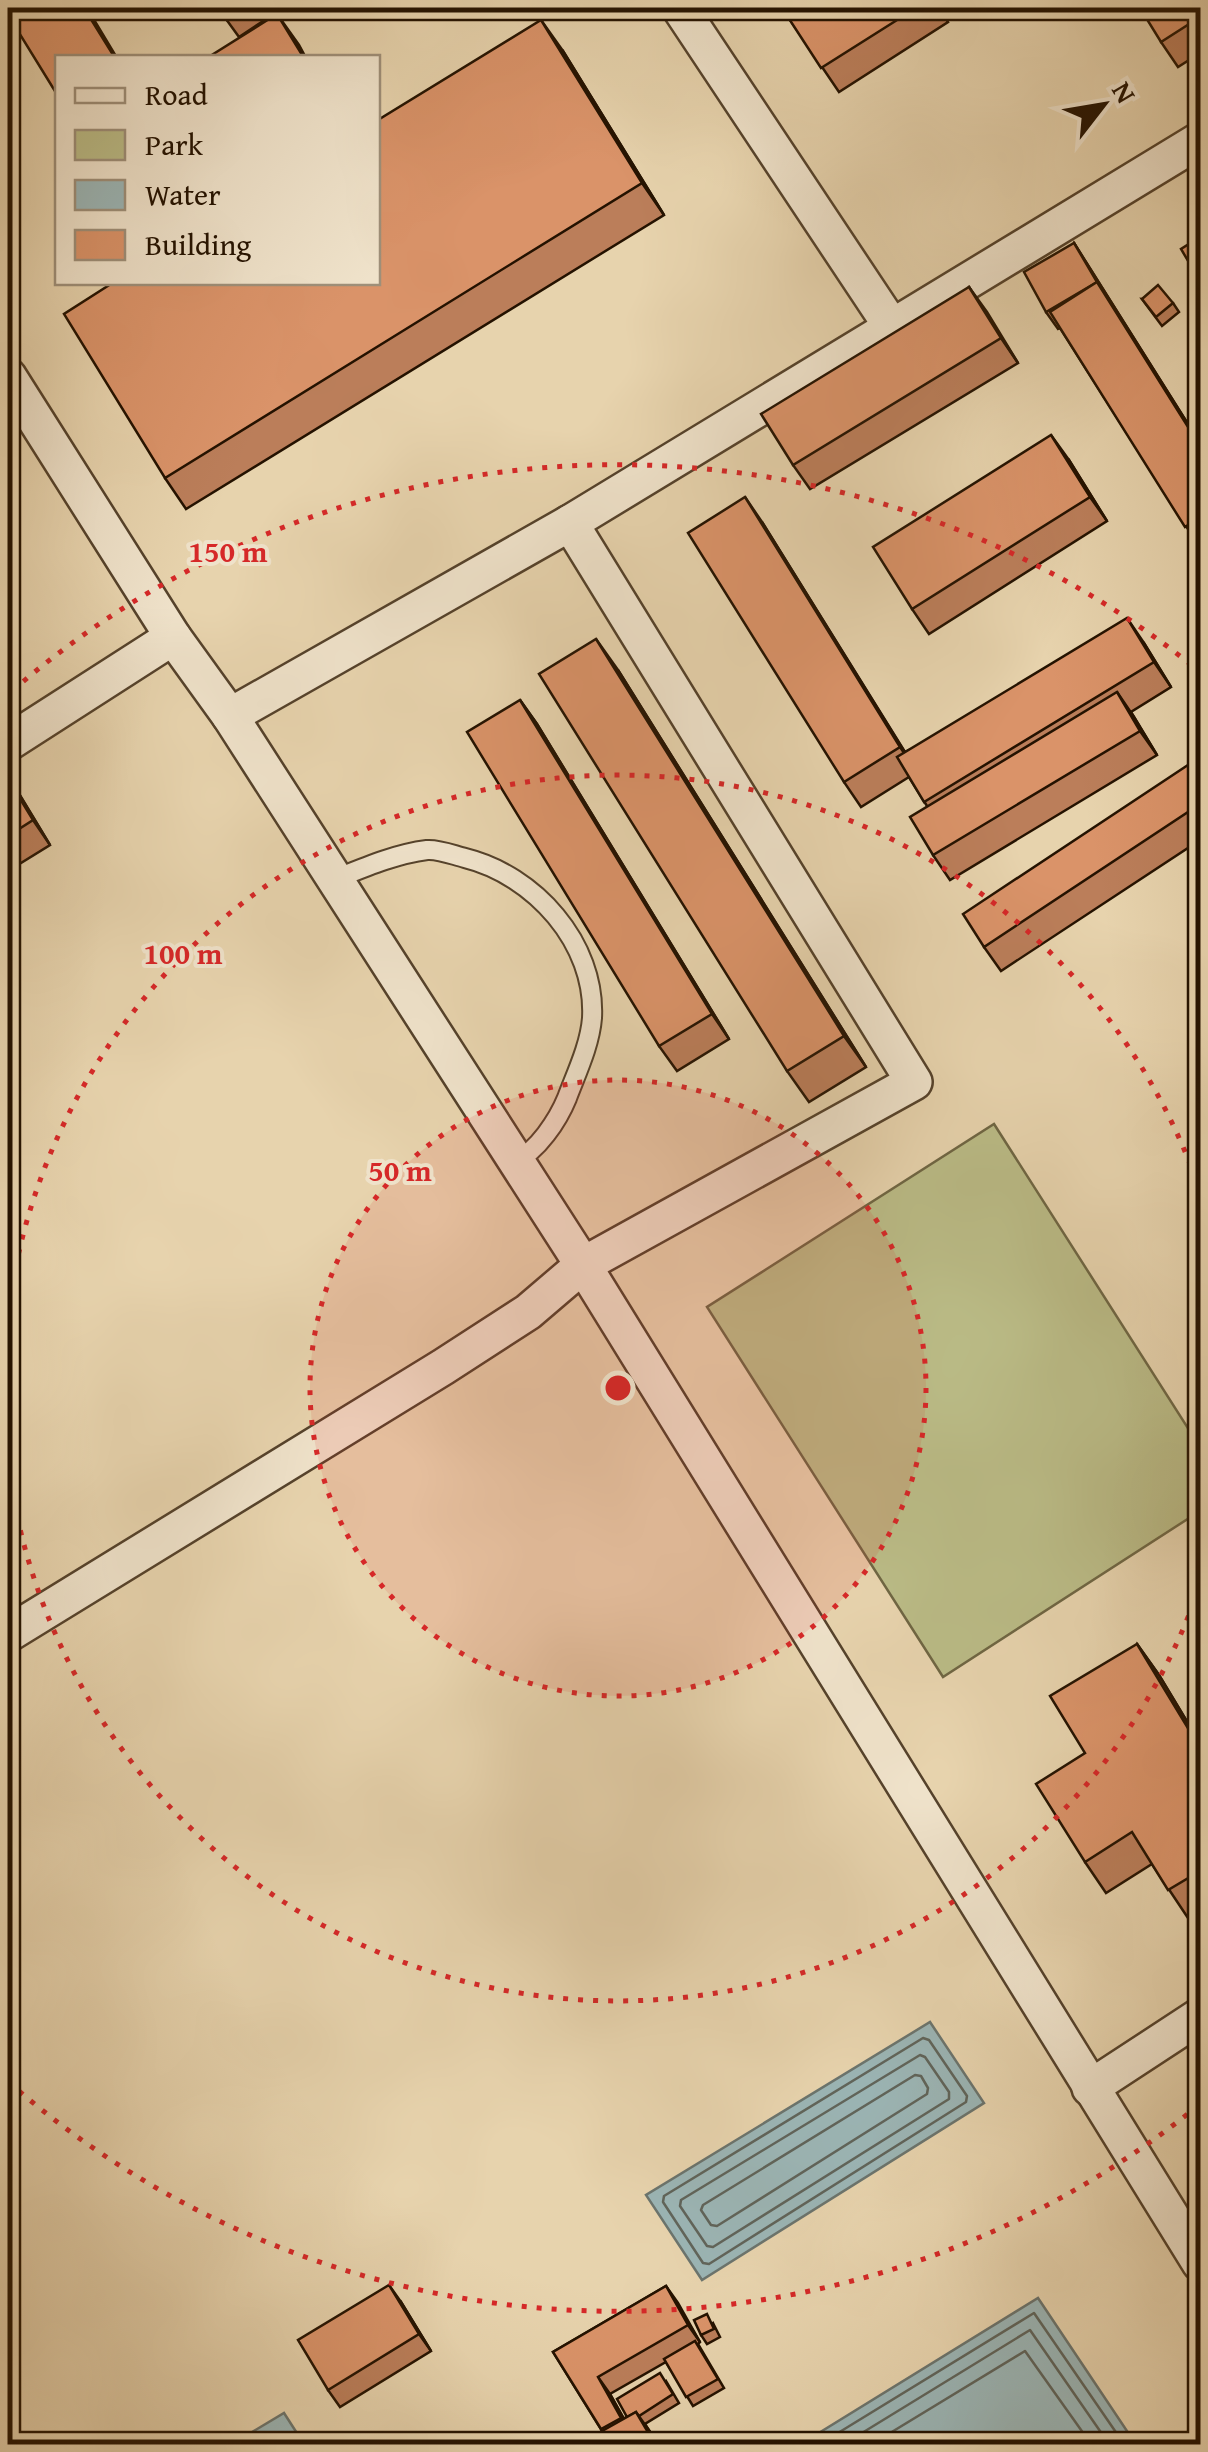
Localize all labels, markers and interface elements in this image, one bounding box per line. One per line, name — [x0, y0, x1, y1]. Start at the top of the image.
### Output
legend — [55, 55, 380, 285]
north arrow — [1053, 55, 1153, 155]
text: Road — [145, 72, 208, 116]
text: N — [1102, 73, 1147, 111]
text: Park — [145, 122, 204, 166]
text: Water — [145, 172, 221, 216]
text: Building — [145, 222, 251, 266]
text: 150 m — [189, 529, 268, 573]
text: 100 m — [144, 931, 223, 975]
text: 50 m — [368, 1148, 432, 1192]
centre of rings — [600, 1370, 636, 1406]

